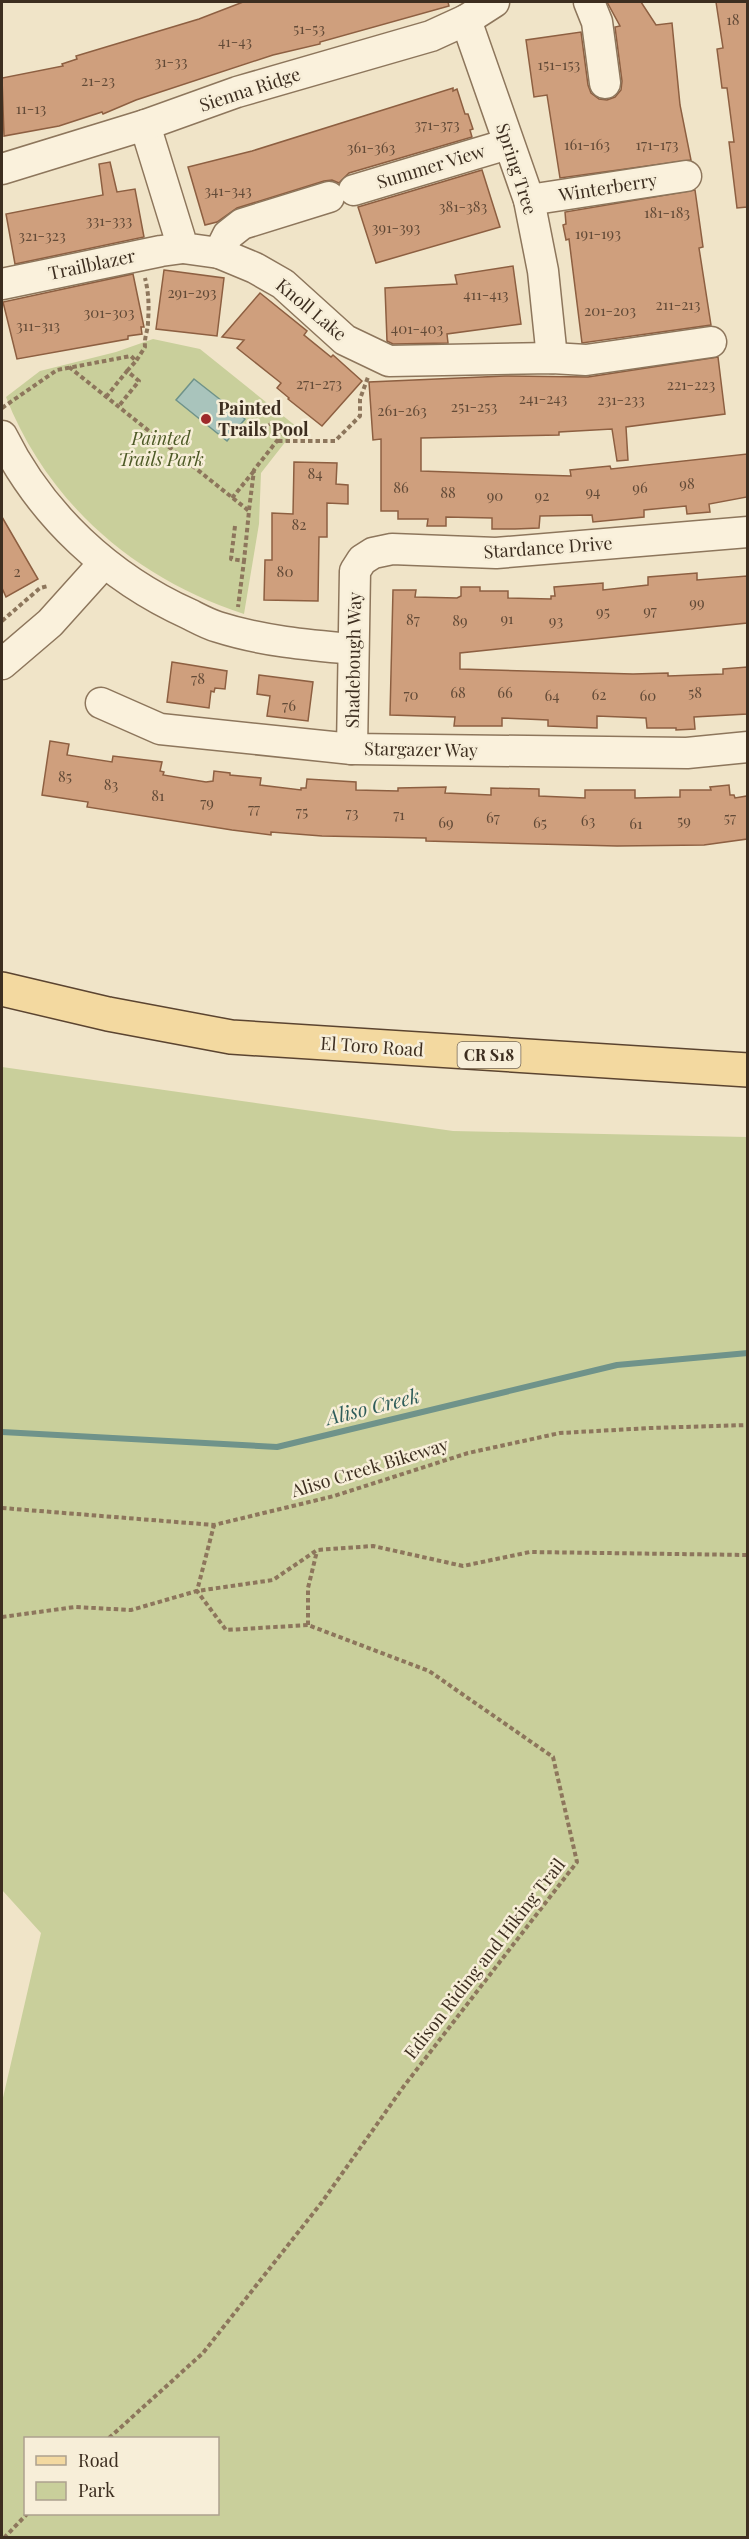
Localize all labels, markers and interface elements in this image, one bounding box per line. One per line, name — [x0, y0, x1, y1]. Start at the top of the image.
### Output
house number: 18 — [726, 9, 740, 29]
house number: 51-53 — [293, 18, 325, 38]
house number: 41-43 — [218, 31, 252, 51]
house number: 31-33 — [154, 51, 188, 71]
house number: 151-153 — [538, 54, 581, 74]
street label: Sienna Ridge — [196, 61, 303, 117]
house number: 21-23 — [81, 70, 115, 90]
house number: 11-13 — [16, 98, 46, 118]
house number: 371-373 — [414, 114, 460, 134]
street label: Spring Tree — [491, 120, 543, 217]
house number: 161-163 — [564, 134, 610, 154]
house number: 171-173 — [636, 134, 679, 154]
house number: 361-363 — [347, 137, 396, 157]
street label: Summer View — [374, 138, 488, 194]
street label: Winterberry — [556, 167, 659, 207]
house number: 341-343 — [204, 180, 252, 200]
house number: 381-383 — [439, 196, 488, 216]
house number: 181-183 — [644, 202, 690, 222]
house number: 331-333 — [86, 210, 133, 230]
house number: 391-393 — [372, 217, 420, 237]
house number: 191-193 — [575, 223, 621, 243]
house number: 321-323 — [18, 225, 66, 245]
street label: Trailblazer — [46, 243, 137, 285]
street label: Knoll Lake — [271, 273, 352, 346]
house number: 291-293 — [167, 282, 217, 302]
house number: 411-413 — [463, 284, 509, 304]
house number: 211-213 — [656, 294, 701, 314]
house number: 201-203 — [584, 300, 636, 320]
house number: 301-303 — [83, 302, 135, 322]
house number: 311-313 — [16, 315, 60, 335]
house number: 401-403 — [391, 318, 443, 338]
house number: 271-273 — [296, 373, 342, 393]
house number: 221-223 — [667, 374, 715, 394]
house number: 241-243 — [519, 388, 567, 408]
house number: 231-233 — [597, 389, 645, 409]
place label: Painted Trails Pool — [218, 396, 309, 441]
house number: 251-253 — [451, 396, 497, 416]
house number: 261-263 — [377, 400, 427, 420]
marker: Painted Trails Pool — [199, 412, 213, 426]
park label: Painted Trails Park — [118, 426, 204, 471]
house number: 84 — [307, 463, 323, 483]
house number: 98 — [679, 473, 695, 493]
house number: 86 — [393, 477, 409, 497]
house number: 96 — [632, 477, 648, 497]
house number: 94 — [585, 481, 601, 501]
house number: 88 — [440, 482, 456, 502]
house number: 90 — [487, 485, 503, 505]
house number: 92 — [535, 485, 549, 505]
house number: 82 — [292, 514, 307, 534]
street label: Stardance Drive — [483, 531, 613, 563]
house number: 2 — [13, 561, 21, 581]
house number: 80 — [277, 561, 293, 581]
street label: Shadebough Way — [340, 591, 366, 728]
house number: 99 — [689, 592, 705, 612]
house number: 97 — [643, 600, 657, 620]
house number: 95 — [596, 601, 610, 621]
house number: 91 — [500, 608, 514, 628]
house number: 87 — [406, 609, 420, 629]
house number: 89 — [452, 610, 468, 630]
house number: 93 — [549, 610, 563, 630]
house number: 78 — [191, 668, 205, 688]
house number: 68 — [450, 682, 466, 702]
house number: 66 — [497, 682, 513, 702]
house number: 58 — [688, 682, 702, 702]
house number: 70 — [403, 684, 419, 704]
house number: 62 — [592, 684, 606, 704]
house number: 64 — [544, 685, 560, 705]
house number: 60 — [640, 685, 656, 705]
house number: 76 — [282, 695, 296, 715]
street label: Stargazer Way — [364, 736, 478, 762]
house number: 85 — [58, 766, 72, 786]
house number: 83 — [104, 774, 118, 794]
house number: 81 — [151, 785, 165, 805]
house number: 79 — [200, 792, 214, 812]
house number: 77 — [248, 798, 260, 818]
house number: 75 — [296, 801, 308, 821]
house number: 73 — [346, 802, 359, 822]
house number: 71 — [393, 804, 405, 824]
house number: 67 — [486, 807, 500, 827]
house number: 57 — [724, 807, 736, 827]
house number: 63 — [581, 810, 595, 830]
house number: 59 — [677, 810, 691, 830]
house number: 69 — [438, 812, 454, 832]
house number: 65 — [533, 812, 547, 832]
house number: 61 — [629, 813, 643, 833]
street label: El Toro Road — [320, 1030, 425, 1062]
road number: CR S18 — [458, 1042, 520, 1068]
water label: Aliso Creek — [321, 1381, 422, 1431]
street label: Aliso Creek Bikeway — [287, 1432, 451, 1503]
street label: Edison Riding and Hiking Trail — [398, 1853, 570, 2064]
legend — [24, 2437, 219, 2515]
text: Road — [78, 2448, 119, 2472]
text: Park — [78, 2478, 115, 2502]

